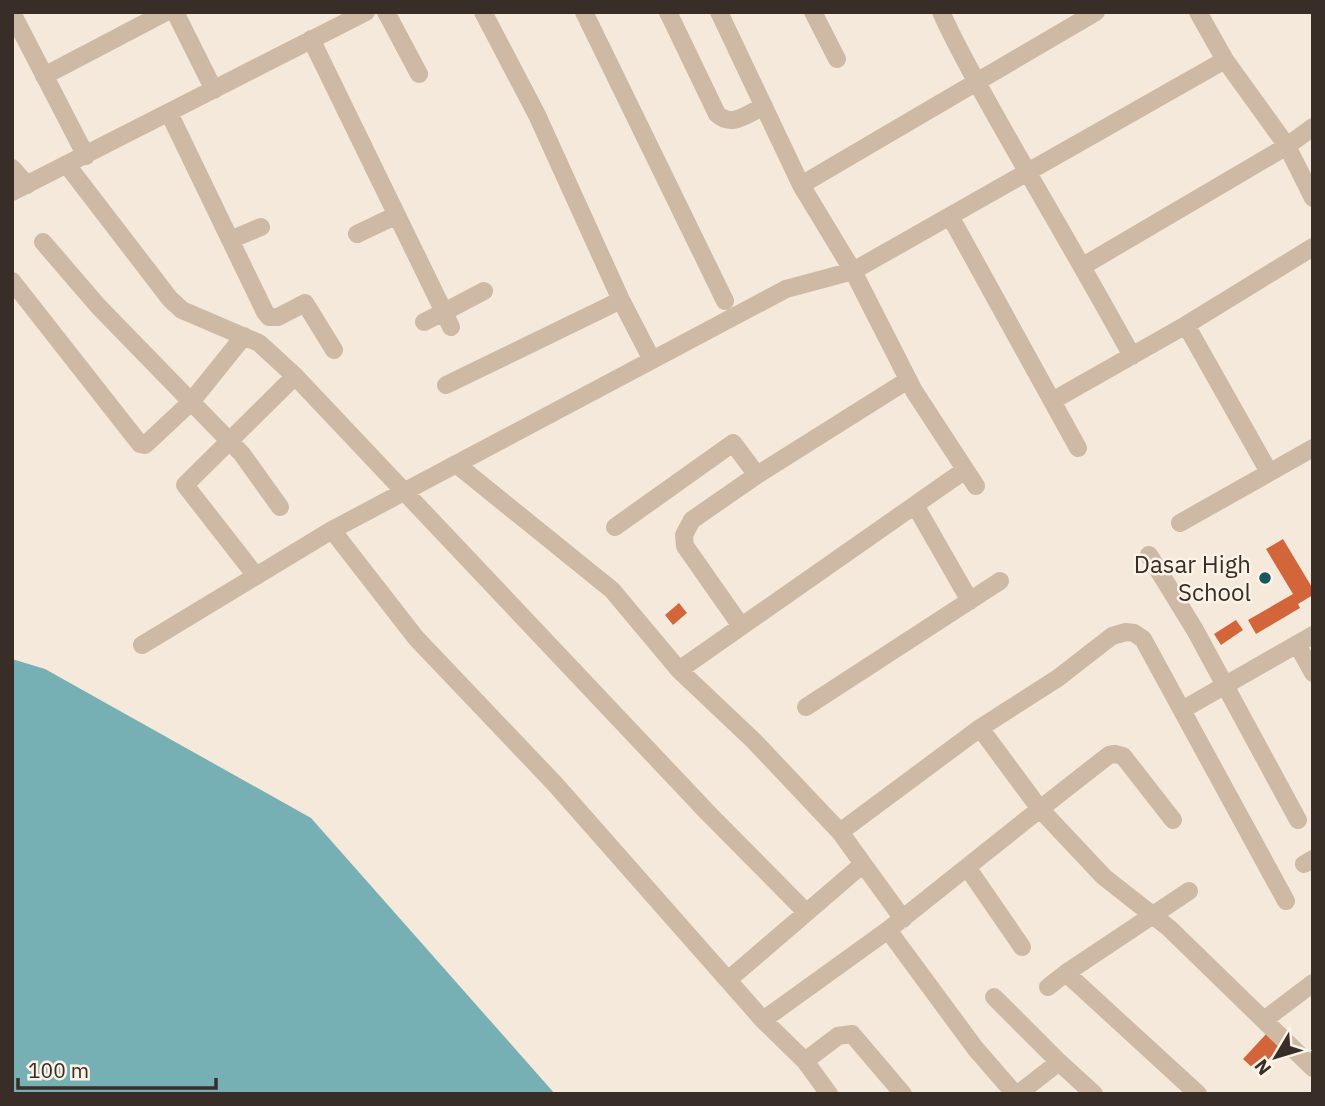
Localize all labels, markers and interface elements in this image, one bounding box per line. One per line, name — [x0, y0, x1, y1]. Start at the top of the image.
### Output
place label: Dasar High School — [1134, 548, 1251, 608]
marker: Dasar High School — [1257, 570, 1273, 586]
north arrow — [1241, 1022, 1311, 1092]
scale bar — [18, 1046, 215, 1090]
text: N — [1249, 1055, 1276, 1080]
text: 100 m — [28, 1056, 89, 1084]

